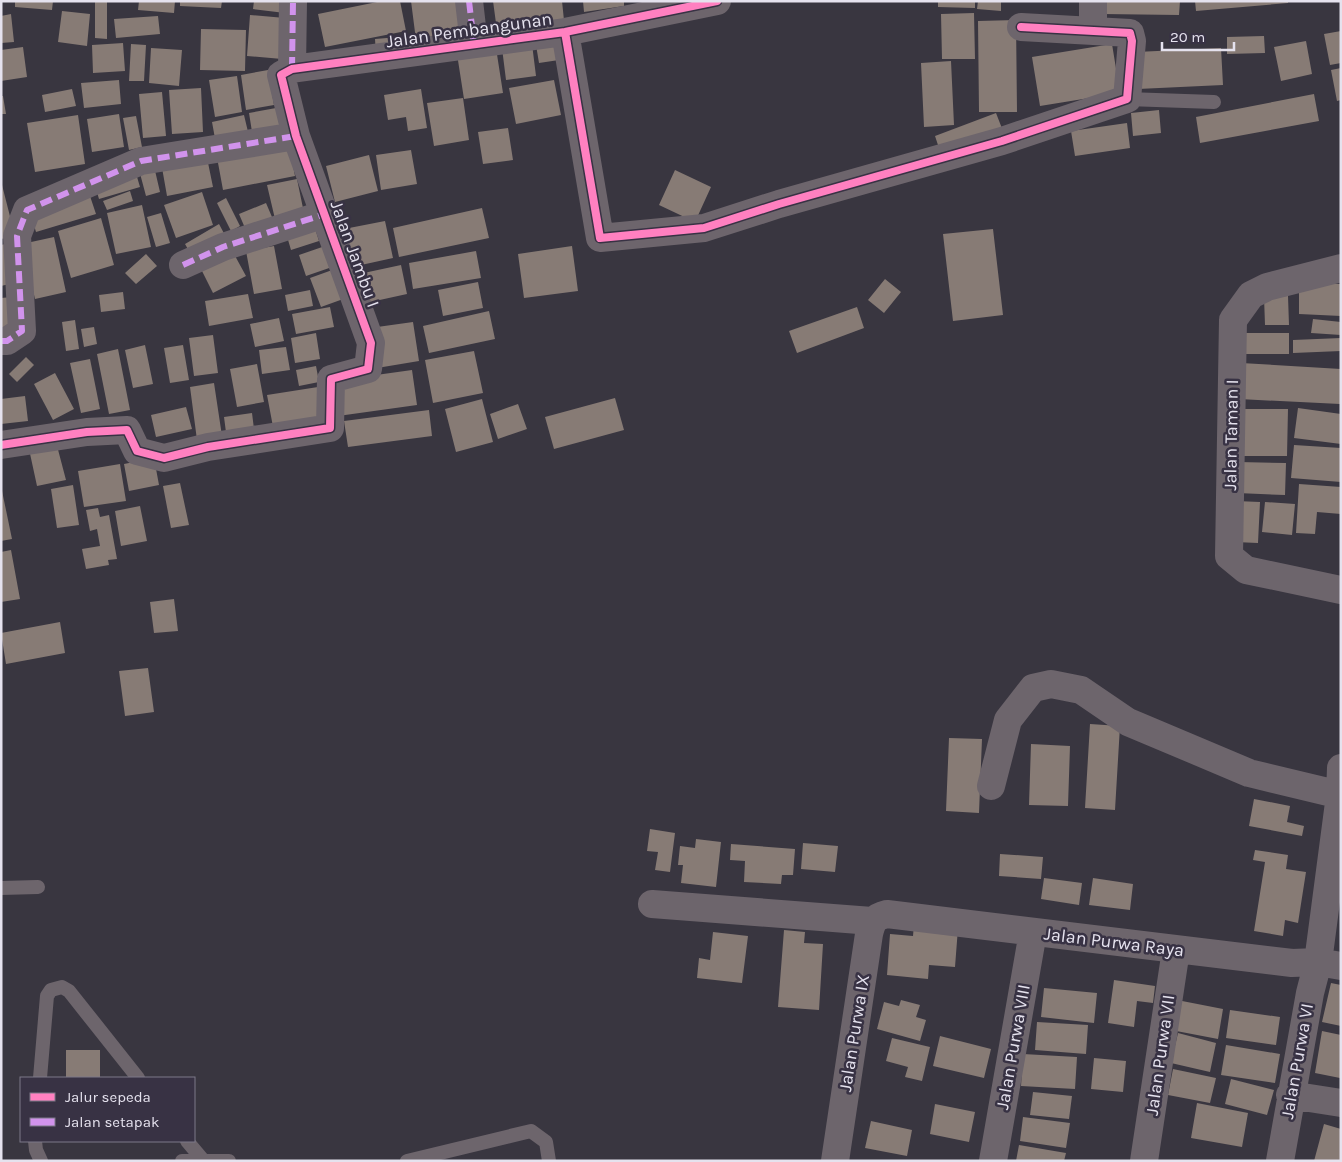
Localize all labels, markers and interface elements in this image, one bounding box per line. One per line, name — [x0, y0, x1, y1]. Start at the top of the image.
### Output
street label: Jalan Pembangunan — [385, 7, 553, 53]
scale bar — [1162, 20, 1234, 52]
text: 20 m — [1170, 28, 1205, 46]
street label: Jalan Jambu I — [325, 198, 385, 310]
street label: Jalan Taman I — [1219, 379, 1243, 491]
street label: Jalan Purwa Raya — [1043, 922, 1185, 962]
street label: Jalan Purwa IX — [834, 973, 874, 1093]
street label: Jalan Purwa VIII — [991, 983, 1035, 1111]
street label: Jalan Purwa VII — [1141, 993, 1179, 1117]
street label: Jalan Purwa VI — [1276, 1001, 1318, 1121]
legend — [20, 1077, 195, 1142]
text: Jalur sepeda — [65, 1088, 151, 1106]
text: Jalan setapak — [65, 1113, 159, 1131]

